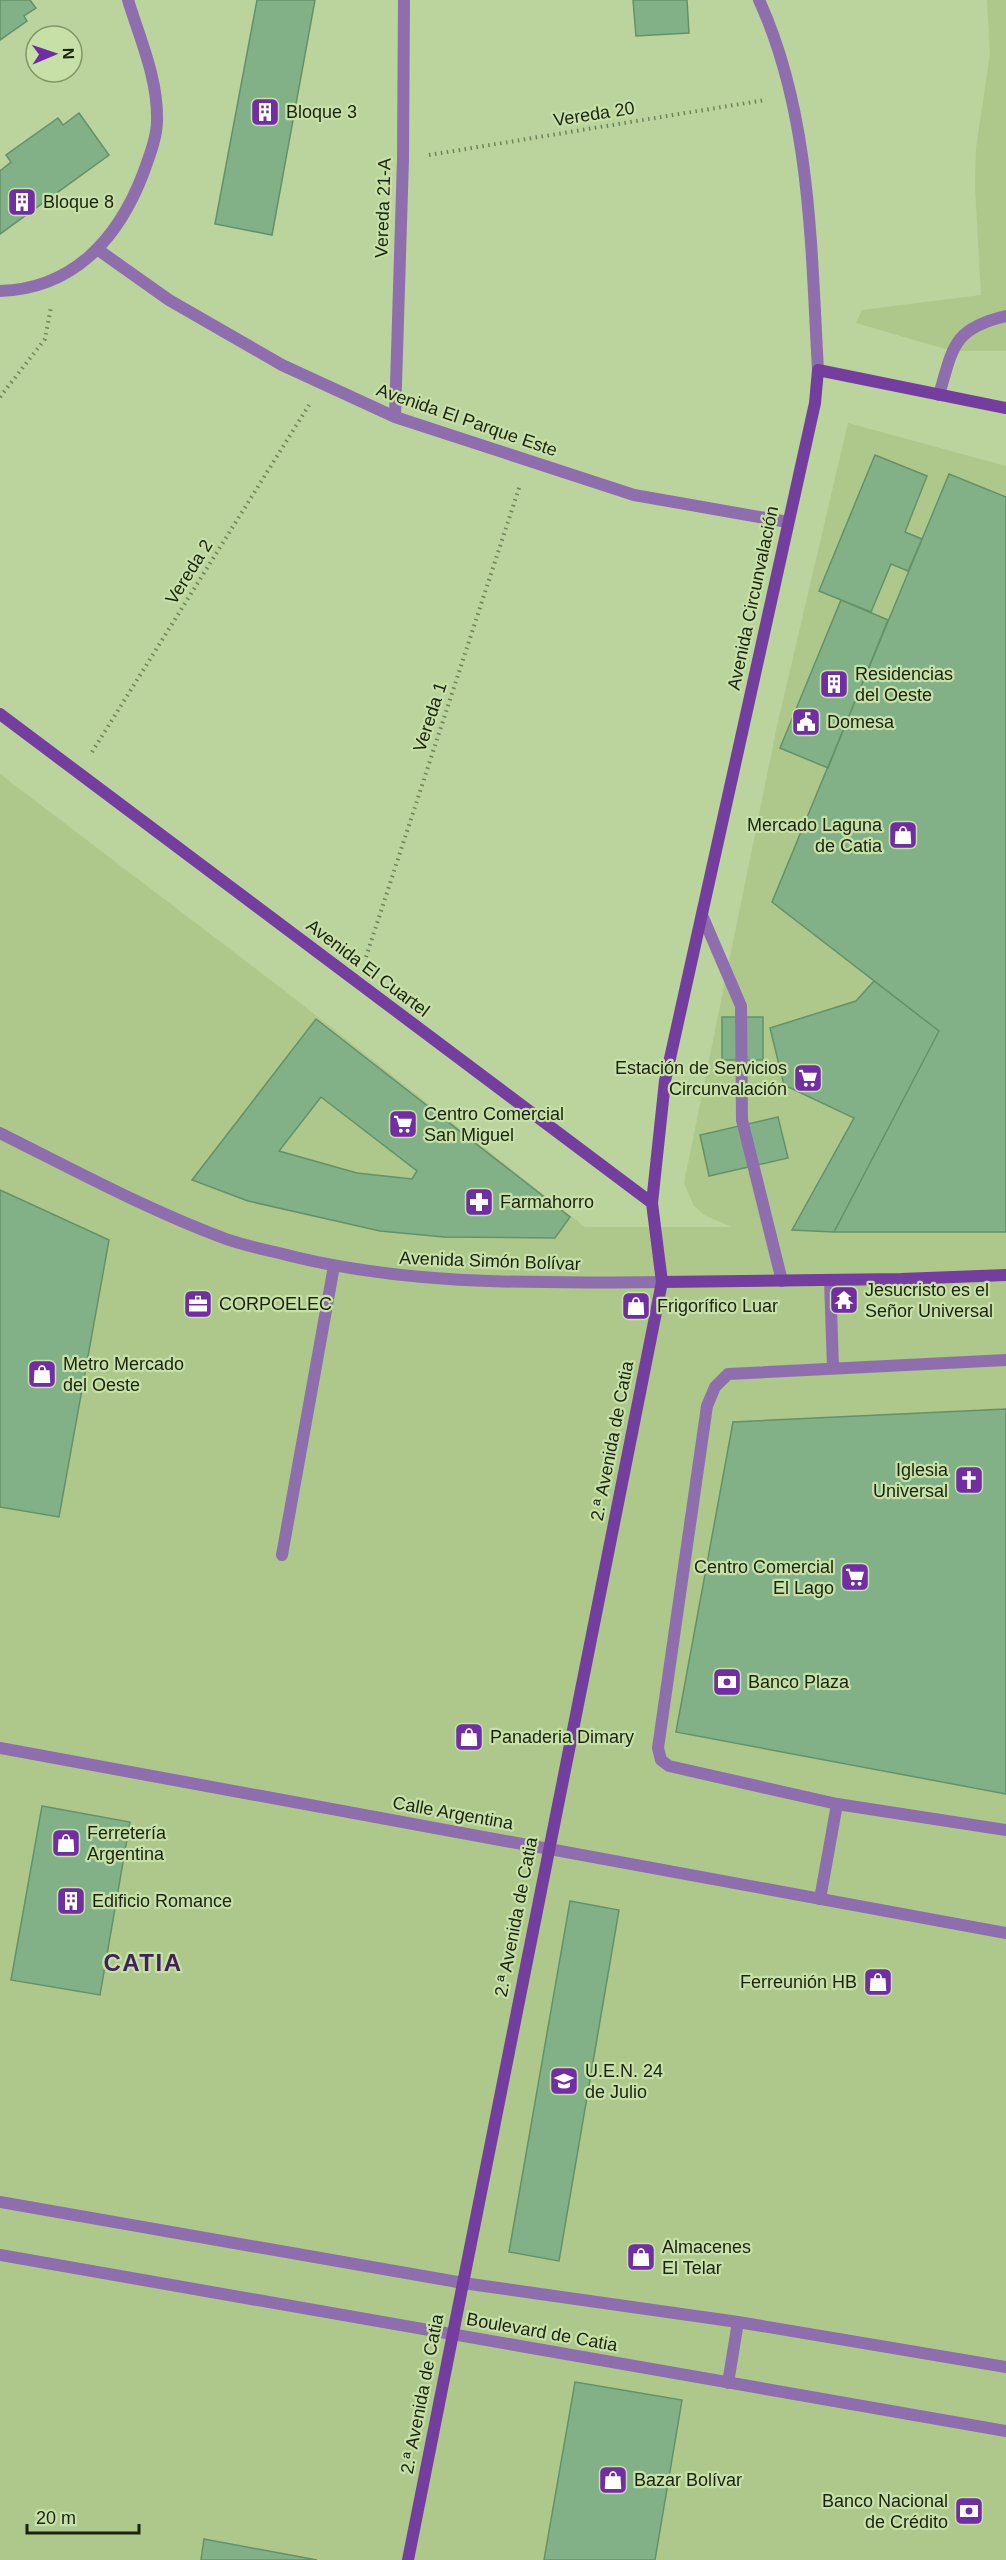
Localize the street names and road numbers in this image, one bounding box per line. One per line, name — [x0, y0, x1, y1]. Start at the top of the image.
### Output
street label: Vereda 20 — [552, 98, 636, 130]
street label: Vereda 21-A — [371, 158, 395, 258]
street label: Avenida El Parque Este — [374, 380, 560, 460]
street label: Avenida Circunvalación — [724, 504, 782, 692]
street label: Vereda 2 — [161, 536, 217, 608]
street label: Vereda 1 — [409, 680, 451, 754]
street label: Avenida El Cuartel — [303, 915, 433, 1021]
street label: Avenida Simón Bolívar — [399, 1248, 581, 1274]
street label: 2.ª Avenida de Catia — [587, 1358, 638, 1523]
street label: Calle Argentina — [391, 1793, 516, 1834]
street label: 2.ª Avenida de Catia — [491, 1834, 542, 1999]
street label: Boulevard de Catia — [465, 2309, 620, 2355]
street label: 2.ª Avenida de Catia — [397, 2311, 448, 2476]

